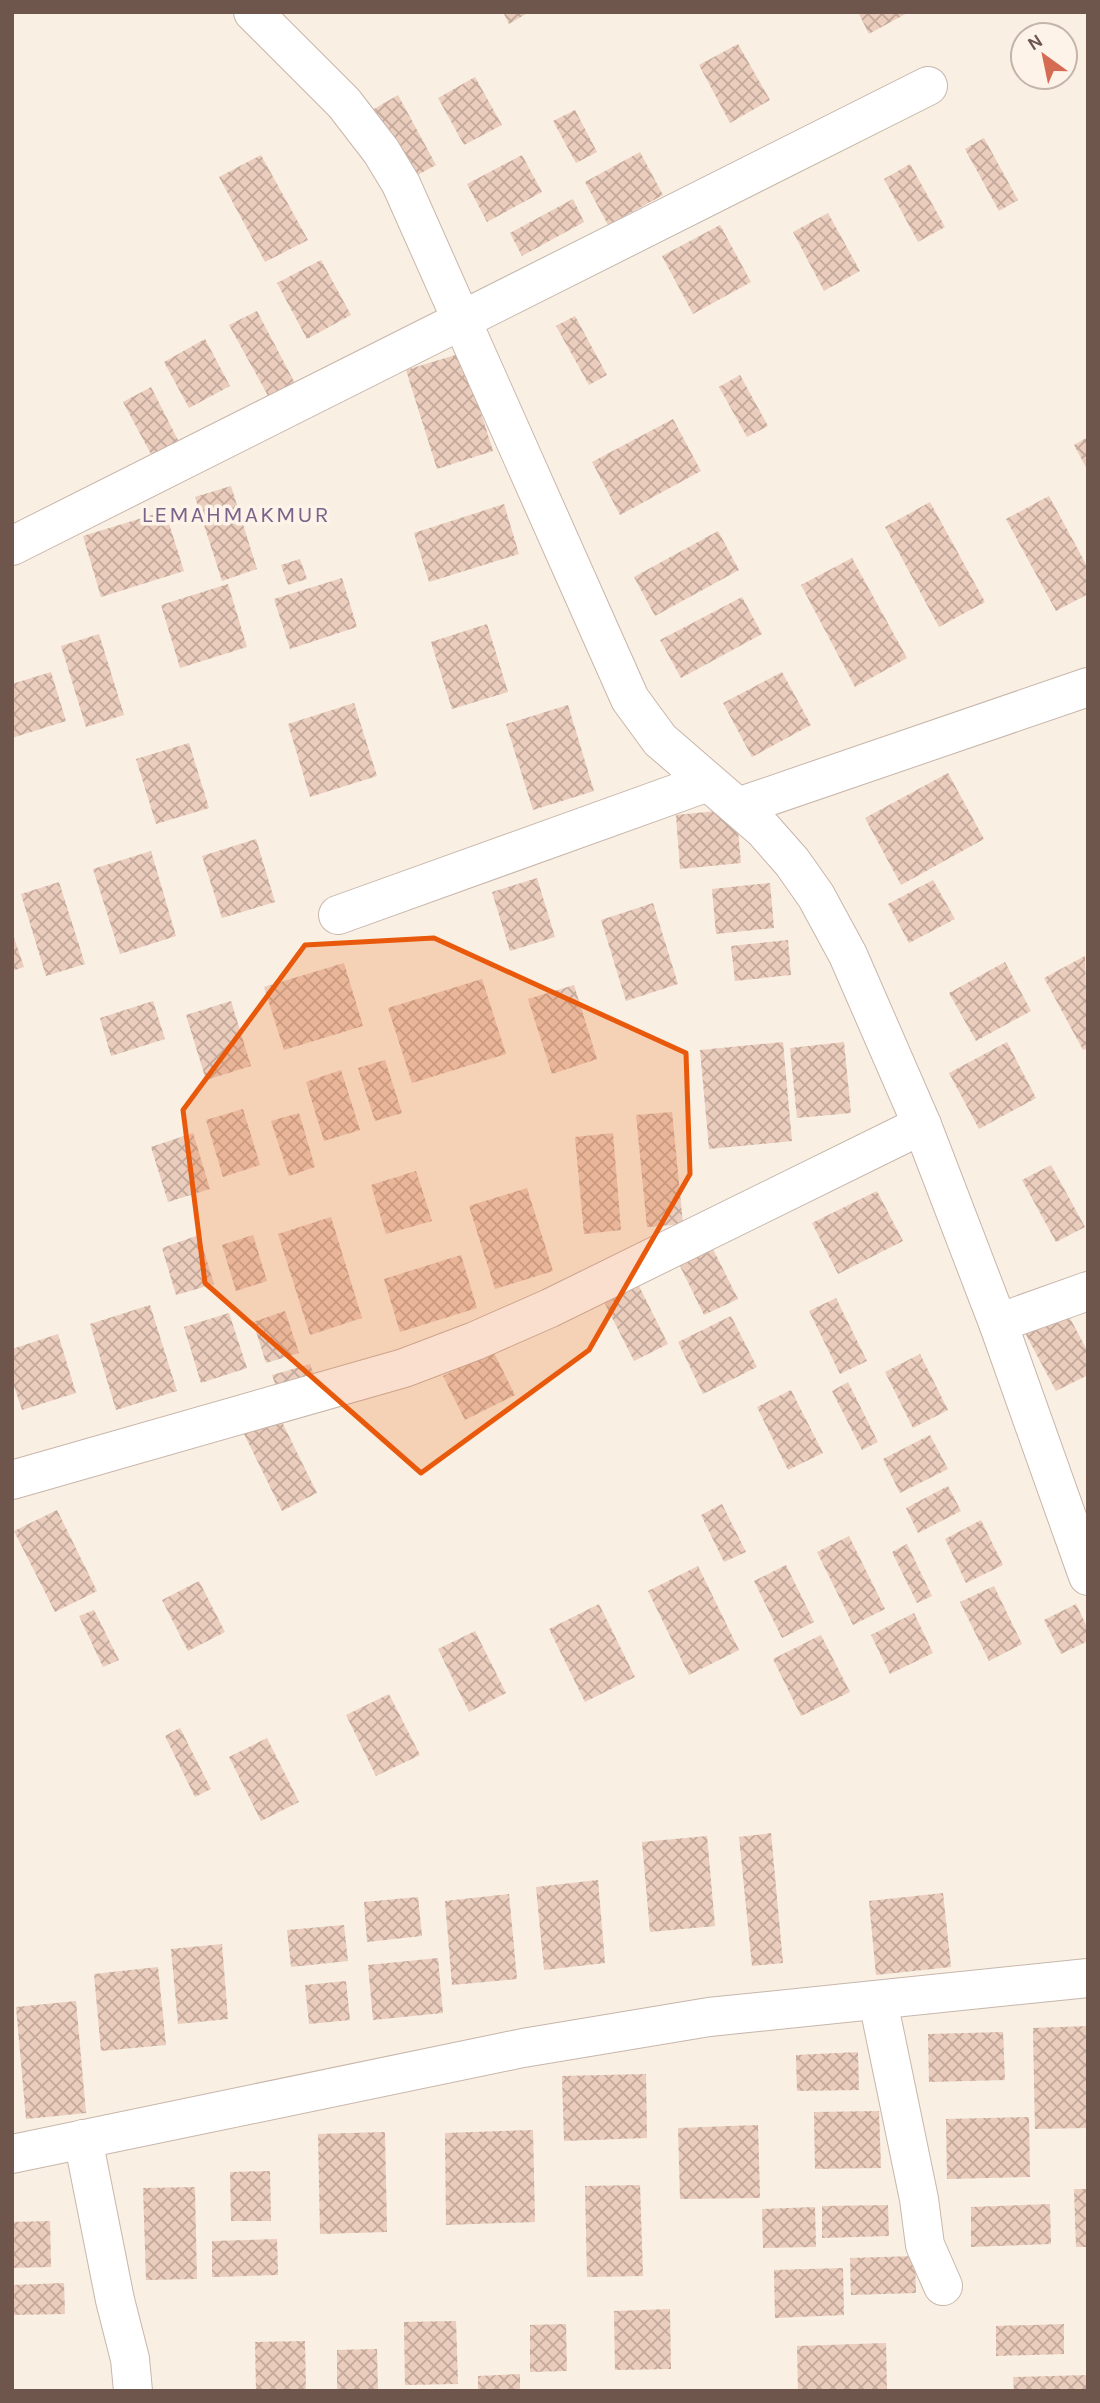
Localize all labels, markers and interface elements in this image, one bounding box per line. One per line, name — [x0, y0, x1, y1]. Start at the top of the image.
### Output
north arrow — [1009, 21, 1079, 91]
text: N — [1024, 30, 1047, 56]
district label: LEMAHMAKMUR — [141, 501, 331, 528]

